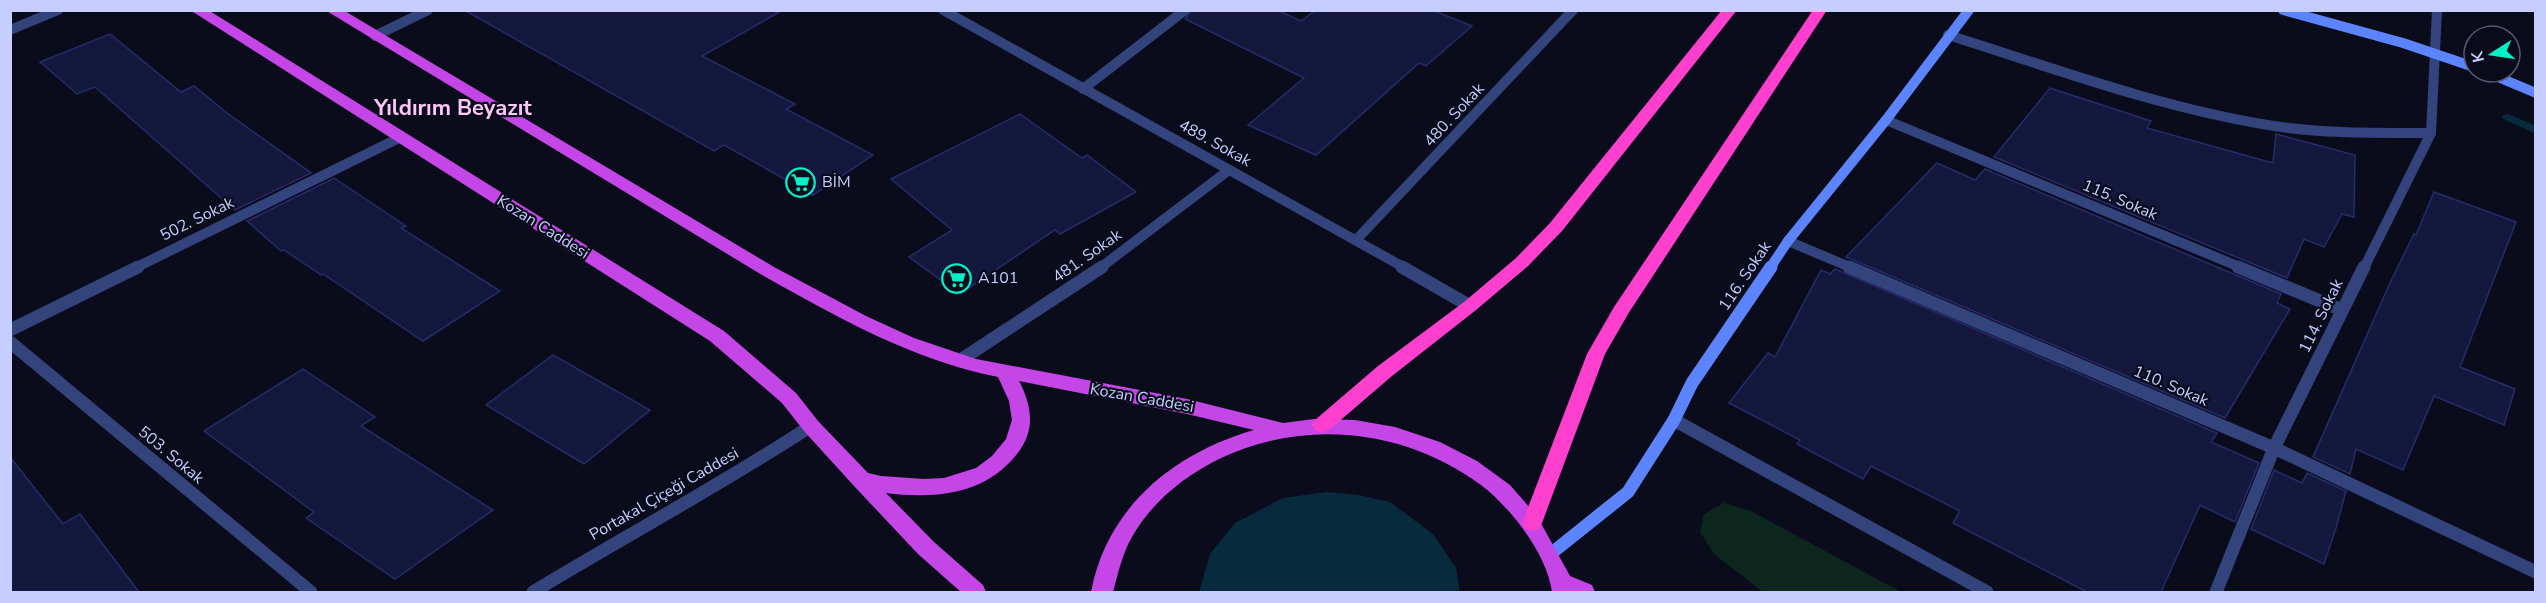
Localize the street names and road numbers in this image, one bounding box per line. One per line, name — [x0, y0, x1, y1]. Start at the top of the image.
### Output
street label: 480. Sokak — [1419, 78, 1490, 152]
street label: 489. Sokak — [1175, 114, 1256, 172]
street label: 115. Sokak — [2079, 174, 2162, 226]
street label: Kozan Caddesi — [493, 190, 593, 264]
street label: 502. Sokak — [156, 191, 239, 246]
street label: 481. Sokak — [1048, 224, 1127, 288]
street label: 116. Sokak — [1714, 236, 1777, 315]
street label: 114. Sokak — [2294, 274, 2349, 357]
street label: 110. Sokak — [2130, 360, 2213, 412]
street label: Kozan Caddesi — [1088, 378, 1196, 418]
street label: 503. Sokak — [133, 421, 209, 490]
street label: Portakal Çiçeği Caddesi — [585, 442, 743, 546]

